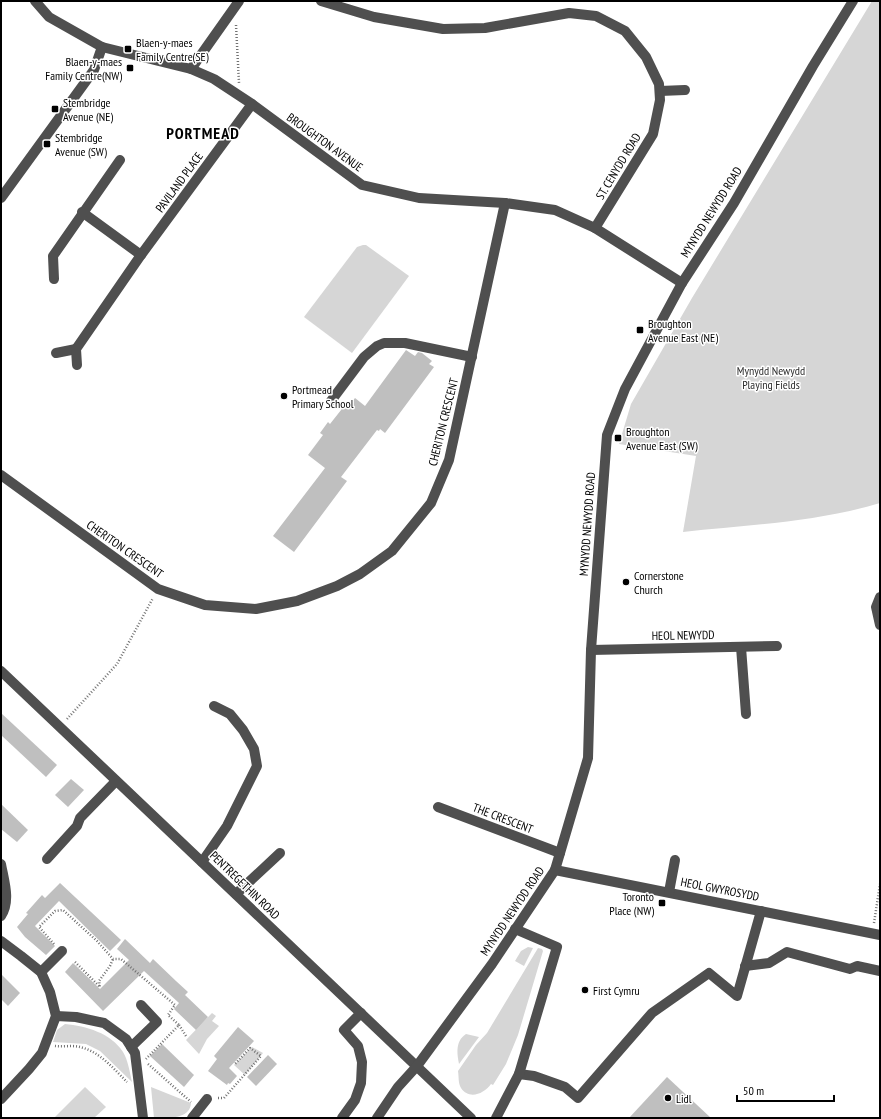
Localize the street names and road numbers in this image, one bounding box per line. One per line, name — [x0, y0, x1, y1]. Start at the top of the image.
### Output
street label: BROUGHTON AVENUE — [284, 109, 366, 175]
street label: ST. CENYDD ROAD — [592, 130, 644, 202]
street label: PAVILAND PLACE — [152, 149, 206, 215]
street label: MYNYDD NEWYDD ROAD — [677, 164, 745, 260]
street label: CHERITON CRESCENT — [425, 376, 461, 468]
street label: MYNYDD NEWYDD ROAD — [576, 472, 598, 576]
street label: CHERITON CRESCENT — [84, 517, 167, 581]
street label: HEOL NEWYDD — [651, 627, 715, 643]
street label: THE CRESCENT — [471, 800, 536, 837]
street label: PENTREGETHIN ROAD — [207, 848, 283, 922]
street label: MYNYDD NEWYDD ROAD — [477, 864, 547, 958]
street label: HEOL GWYROSYDD — [679, 874, 761, 904]

